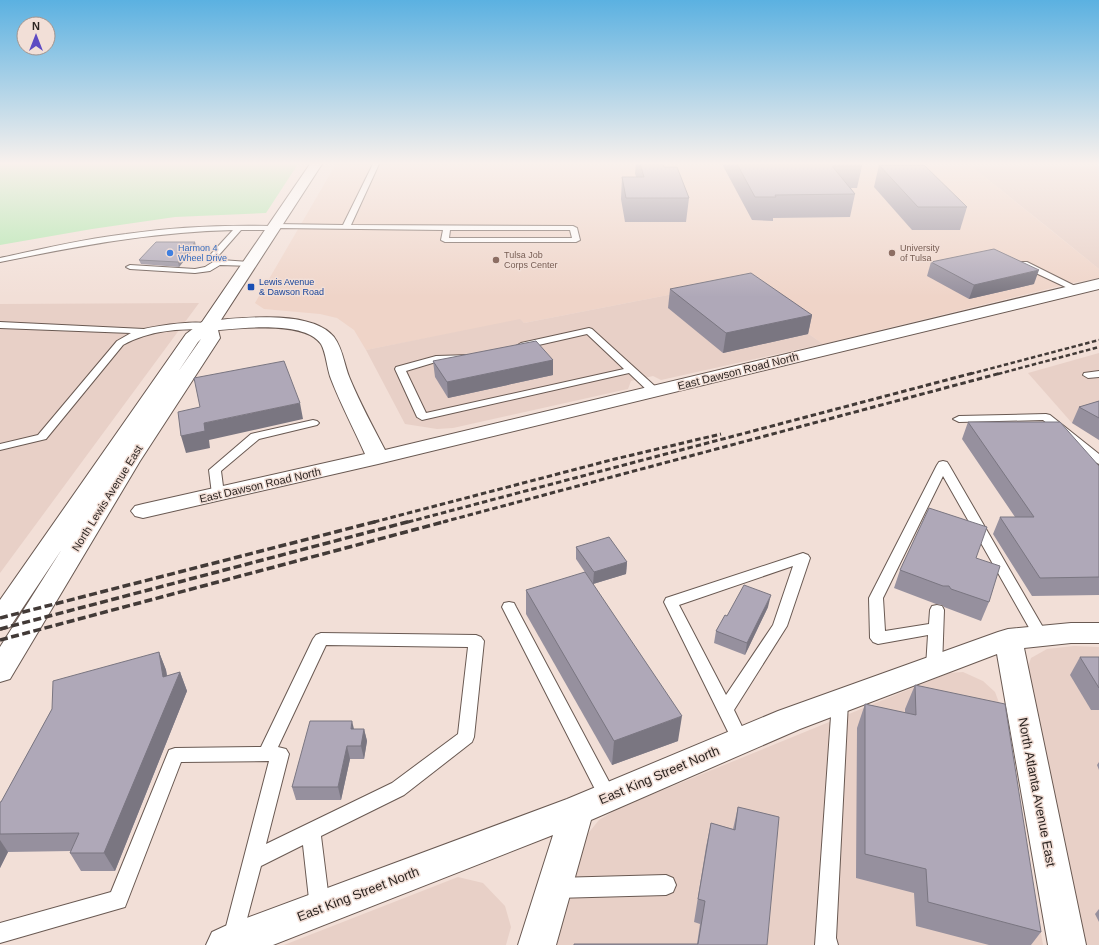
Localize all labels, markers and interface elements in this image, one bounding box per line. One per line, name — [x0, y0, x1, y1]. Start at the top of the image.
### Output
north arrow — [16, 16, 56, 56]
text: N — [32, 20, 40, 32]
place label: Harmon 4 Wheel Drive — [178, 243, 227, 263]
place label: University of Tulsa — [900, 243, 940, 263]
marker: Harmon 4 Wheel Drive — [165, 248, 175, 258]
marker: University of Tulsa — [887, 248, 897, 258]
place label: Tulsa Job Corps Center — [504, 250, 558, 270]
marker: Tulsa Job Corps Center — [491, 255, 501, 265]
place label: Lewis Avenue & Dawson Road — [259, 277, 324, 297]
marker: Lewis Avenue & Dawson Road — [246, 282, 256, 292]
street label: East Dawson Road North — [676, 350, 800, 392]
street label: North Lewis Avenue East — [69, 443, 145, 553]
street label: East Dawson Road North — [198, 465, 322, 505]
street label: North Atlanta Avenue East — [1015, 716, 1059, 868]
street label: East King Street North — [597, 743, 721, 807]
street label: East King Street North — [295, 864, 421, 924]

